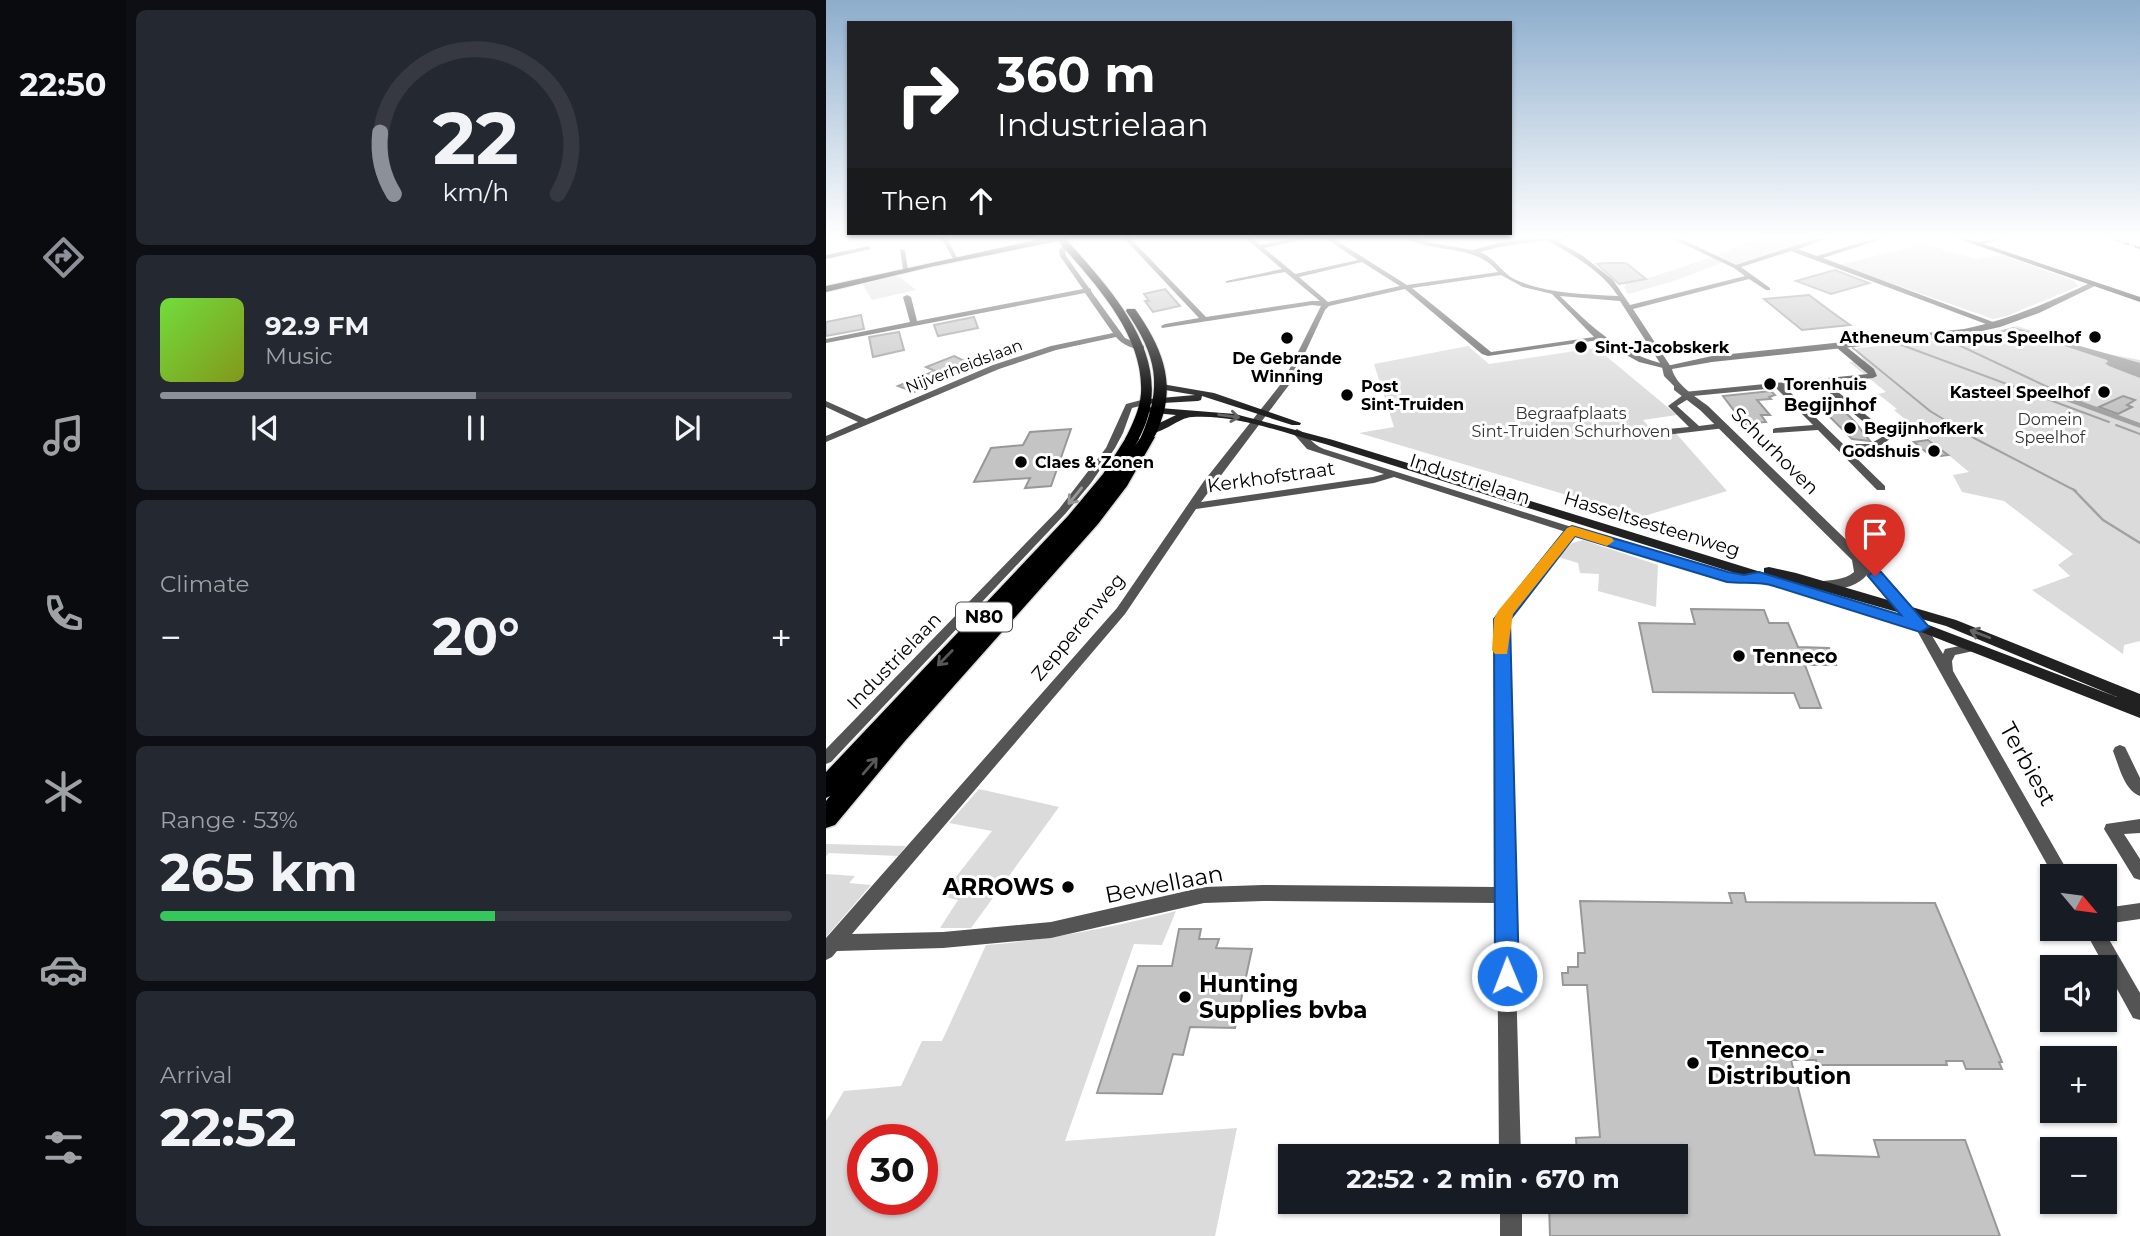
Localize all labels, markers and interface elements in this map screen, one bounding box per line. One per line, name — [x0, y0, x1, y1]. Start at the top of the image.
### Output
text: 360 m — [997, 45, 1156, 104]
icon: right — [882, 49, 973, 140]
text: 22:50 — [20, 65, 106, 104]
text: 22 — [433, 94, 519, 182]
text: Industrielaan — [997, 105, 1209, 144]
text: km/h — [443, 176, 509, 206]
icon: ahead — [962, 182, 1000, 220]
text: Then — [882, 185, 948, 217]
icon: directions — [39, 233, 88, 282]
text: 92.9 FM — [265, 310, 369, 342]
place label: Atheneum Campus Speelhof — [1839, 328, 2082, 347]
marker: Atheneum Campus Speelhof — [2087, 329, 2103, 345]
marker: De Gebrande Winning — [1279, 330, 1295, 346]
street label: Nijverheidslaan — [903, 335, 1025, 397]
place label: Sint-Jacobskerk — [1595, 338, 1730, 357]
marker: Sint-Jacobskerk — [1573, 339, 1589, 355]
text: Music — [265, 342, 333, 370]
place label: De Gebrande Winning — [1232, 349, 1342, 386]
place label: Torenhuis — [1784, 375, 1867, 394]
marker: Torenhuis — [1762, 376, 1778, 392]
place label: Post Sint-Truiden — [1361, 377, 1464, 414]
place label: Kasteel Speelhof — [1950, 383, 2091, 402]
marker: Kasteel Speelhof — [2096, 384, 2112, 400]
marker: Post Sint-Truiden — [1339, 387, 1355, 403]
district label: Begijnhof — [1784, 394, 1877, 416]
street label: Schurhoven — [1727, 403, 1823, 499]
park label: Begraafplaats Sint-Truiden Schurhoven — [1472, 404, 1670, 441]
icon: previous — [246, 409, 284, 447]
icon: pause — [457, 409, 495, 447]
icon: next — [668, 409, 706, 447]
one-way arrow — [1217, 410, 1240, 423]
park label: Domein Speelhof — [2015, 410, 2086, 447]
icon: music — [39, 411, 88, 460]
place label: Begijnhofkerk — [1864, 419, 1984, 438]
marker: Begijnhofkerk — [1842, 420, 1858, 436]
place label: Godshuis — [1842, 442, 1920, 461]
marker: Godshuis — [1926, 443, 1942, 459]
street label: Industrielaan — [1407, 449, 1533, 509]
place label: Claes & Zonen — [1035, 453, 1154, 472]
marker: Claes & Zonen — [1013, 454, 1029, 470]
street label: Kerkhofstraat — [1206, 457, 1337, 497]
street label: Hasseltsesteenweg — [1561, 486, 1743, 562]
one-way arrow — [1068, 487, 1083, 505]
pin — [1845, 504, 1905, 576]
icon: arrive — [1856, 515, 1894, 553]
street label: Zepperenweg — [1026, 569, 1130, 685]
text: Climate — [160, 570, 249, 598]
icon: phone — [39, 589, 88, 638]
road number: N80 — [956, 602, 1012, 632]
text: 20° — [432, 605, 520, 668]
street label: Industrielaan — [842, 608, 946, 714]
text: − — [160, 614, 182, 661]
text: + — [770, 614, 792, 661]
one-way arrow — [1970, 626, 1992, 639]
place label: Tenneco — [1753, 645, 1838, 668]
marker: Tenneco — [1731, 648, 1747, 664]
one-way arrow — [936, 649, 953, 666]
street label: Terbiest — [1994, 717, 2062, 811]
one-way arrow — [862, 757, 878, 775]
icon: climate — [39, 767, 88, 816]
text: Range · 53% — [160, 806, 298, 834]
text: 265 km — [160, 841, 358, 904]
street label: Bewellaan — [1103, 859, 1225, 909]
north arrow — [2040, 864, 2118, 942]
map controls — [2040, 864, 2117, 1214]
place label: ARROWS — [942, 873, 1054, 901]
marker: ARROWS — [1060, 879, 1076, 895]
position arrow — [1470, 939, 1544, 1013]
icon: car — [39, 945, 88, 994]
button: sound — [2040, 955, 2117, 1032]
place label: Hunting Supplies bvba — [1199, 970, 1367, 1024]
marker: Hunting Supplies bvba — [1177, 989, 1193, 1005]
place label: Tenneco - Distribution — [1707, 1036, 1851, 1090]
button: + — [2040, 1046, 2117, 1123]
marker: Tenneco - Distribution — [1685, 1055, 1701, 1071]
text: Arrival — [160, 1061, 233, 1089]
text: 22:52 — [160, 1096, 296, 1159]
icon: filters — [39, 1123, 88, 1172]
speed limit sign: 30 — [847, 1124, 938, 1215]
button: − — [2040, 1137, 2117, 1214]
text: 22:52 · 2 min · 670 m — [1346, 1163, 1620, 1195]

